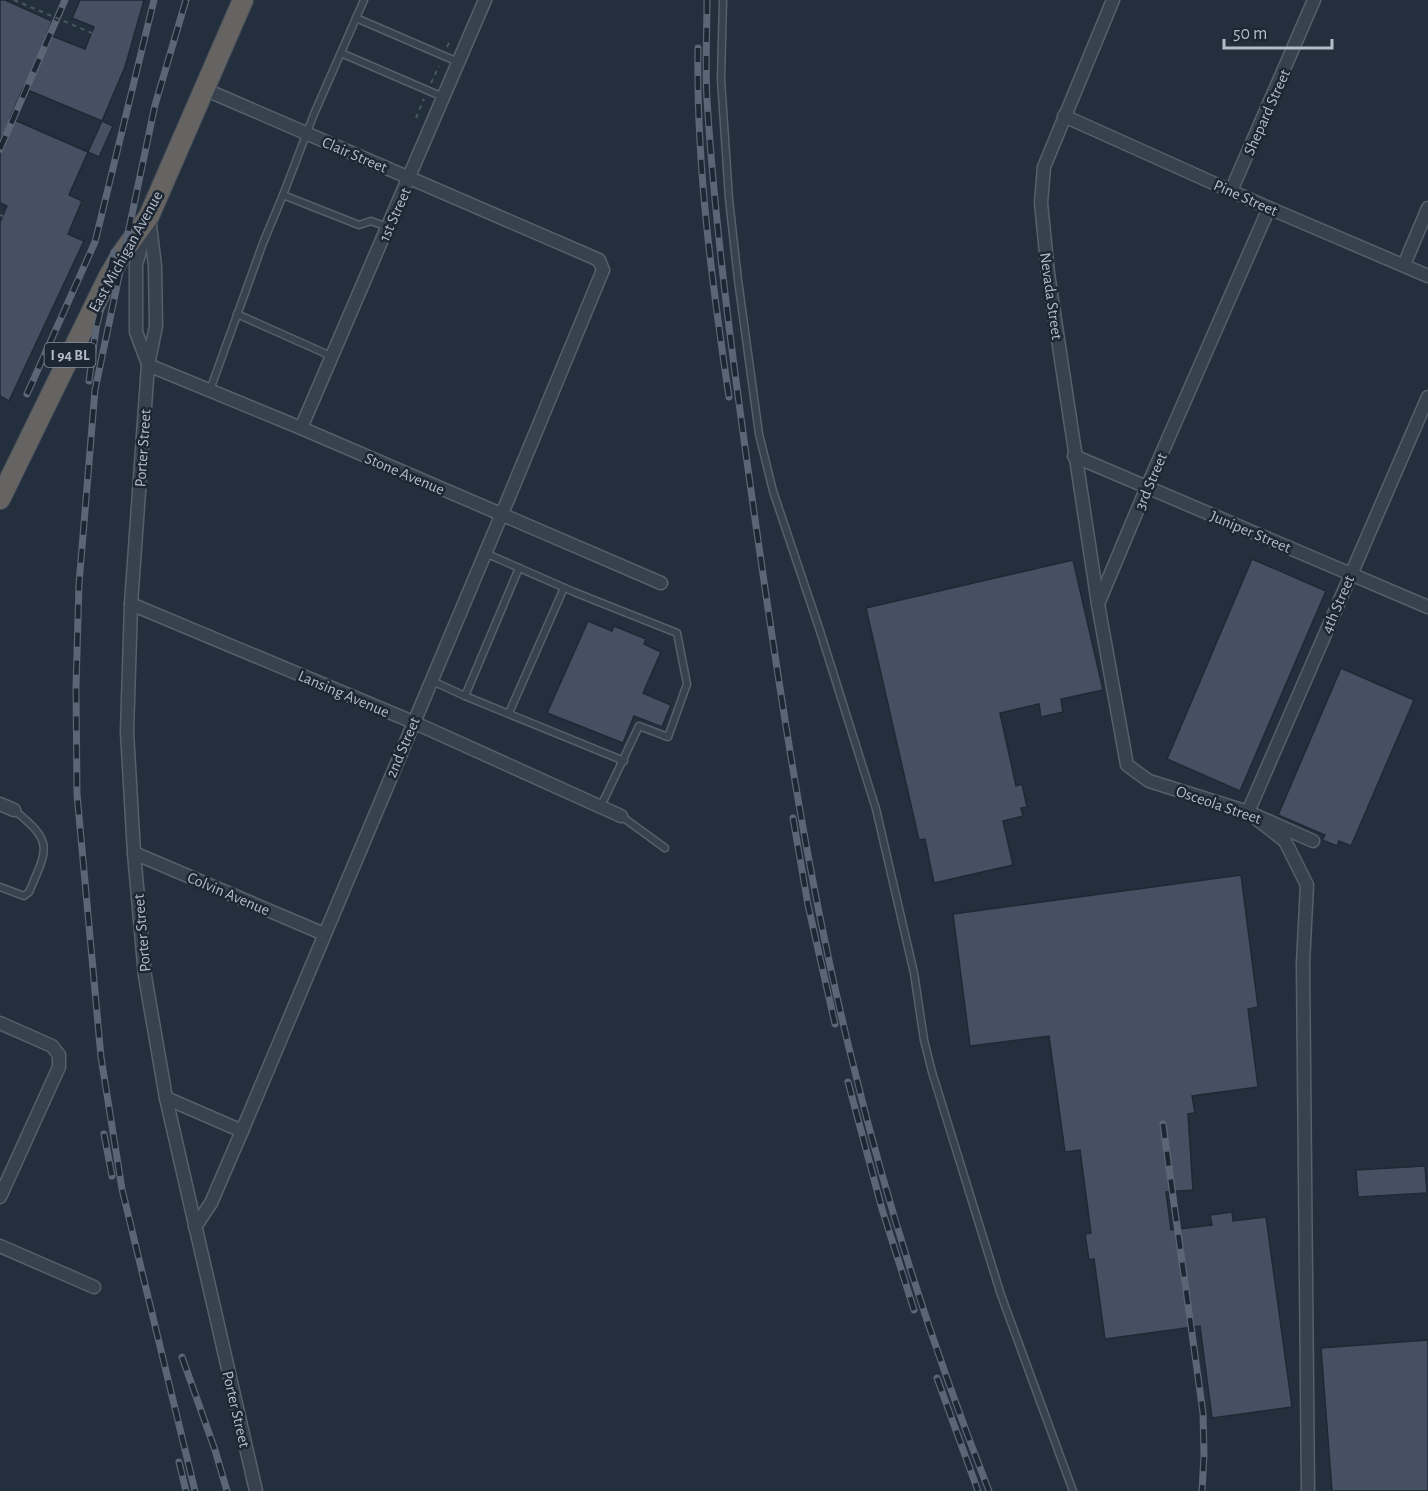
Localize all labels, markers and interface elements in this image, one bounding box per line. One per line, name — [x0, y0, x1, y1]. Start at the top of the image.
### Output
scale bar — [1224, 12, 1332, 50]
text: 50 m — [1233, 25, 1267, 43]
street label: Shepard Street — [1241, 67, 1293, 158]
street label: Clair Street — [320, 134, 389, 176]
street label: Pine Street — [1211, 177, 1280, 219]
street label: 1st Street — [376, 185, 414, 244]
street label: East Michigan Avenue — [86, 188, 166, 315]
street label: Nevada Street — [1037, 252, 1065, 341]
road number: I 94 BL — [44, 343, 96, 367]
street label: Porter Street — [132, 408, 154, 488]
street label: Stone Avenue — [362, 450, 447, 498]
street label: 3rd Street — [1132, 450, 1170, 512]
street label: Juniper Street — [1208, 508, 1293, 556]
street label: 4th Street — [1319, 573, 1357, 636]
street label: Lansing Avenue — [296, 668, 392, 720]
street label: 2nd Street — [383, 715, 423, 780]
street label: Osceola Street — [1174, 783, 1263, 827]
street label: Colvin Avenue — [185, 869, 272, 918]
street label: Porter Street — [131, 893, 153, 973]
street label: Porter Street — [219, 1369, 253, 1449]

